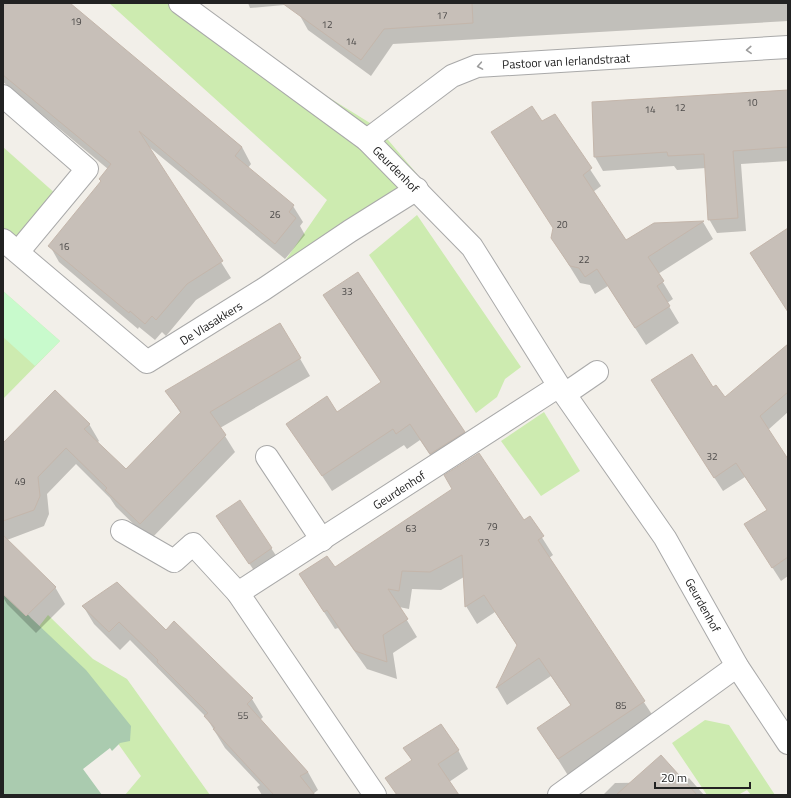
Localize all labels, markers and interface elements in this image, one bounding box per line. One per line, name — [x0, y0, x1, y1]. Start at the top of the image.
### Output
house number: 17 — [436, 8, 448, 23]
house number: 19 — [70, 14, 82, 29]
house number: 12 — [321, 17, 333, 32]
house number: 14 — [345, 34, 357, 49]
one-way arrow — [746, 45, 752, 54]
street label: Pastoor van Ierlandstraat — [502, 48, 631, 74]
one-way arrow — [477, 62, 483, 70]
house number: 10 — [746, 95, 758, 110]
house number: 12 — [674, 100, 686, 115]
house number: 14 — [644, 102, 656, 117]
street label: Geurdenhof — [368, 141, 424, 197]
house number: 26 — [269, 207, 281, 222]
house number: 20 — [556, 217, 568, 232]
house number: 16 — [58, 239, 70, 254]
house number: 22 — [578, 252, 590, 267]
house number: 33 — [341, 284, 353, 299]
street label: De Vlasakkers — [176, 296, 246, 350]
house number: 32 — [706, 449, 718, 464]
street label: Geurdenhof — [369, 466, 429, 514]
house number: 49 — [14, 474, 26, 489]
house number: 79 — [486, 519, 498, 534]
house number: 63 — [405, 521, 417, 536]
house number: 73 — [478, 535, 490, 550]
street label: Geurdenhof — [680, 574, 726, 636]
house number: 85 — [615, 698, 627, 713]
house number: 55 — [237, 708, 249, 723]
scale bar — [655, 764, 750, 790]
text: 20 m — [661, 768, 687, 787]

